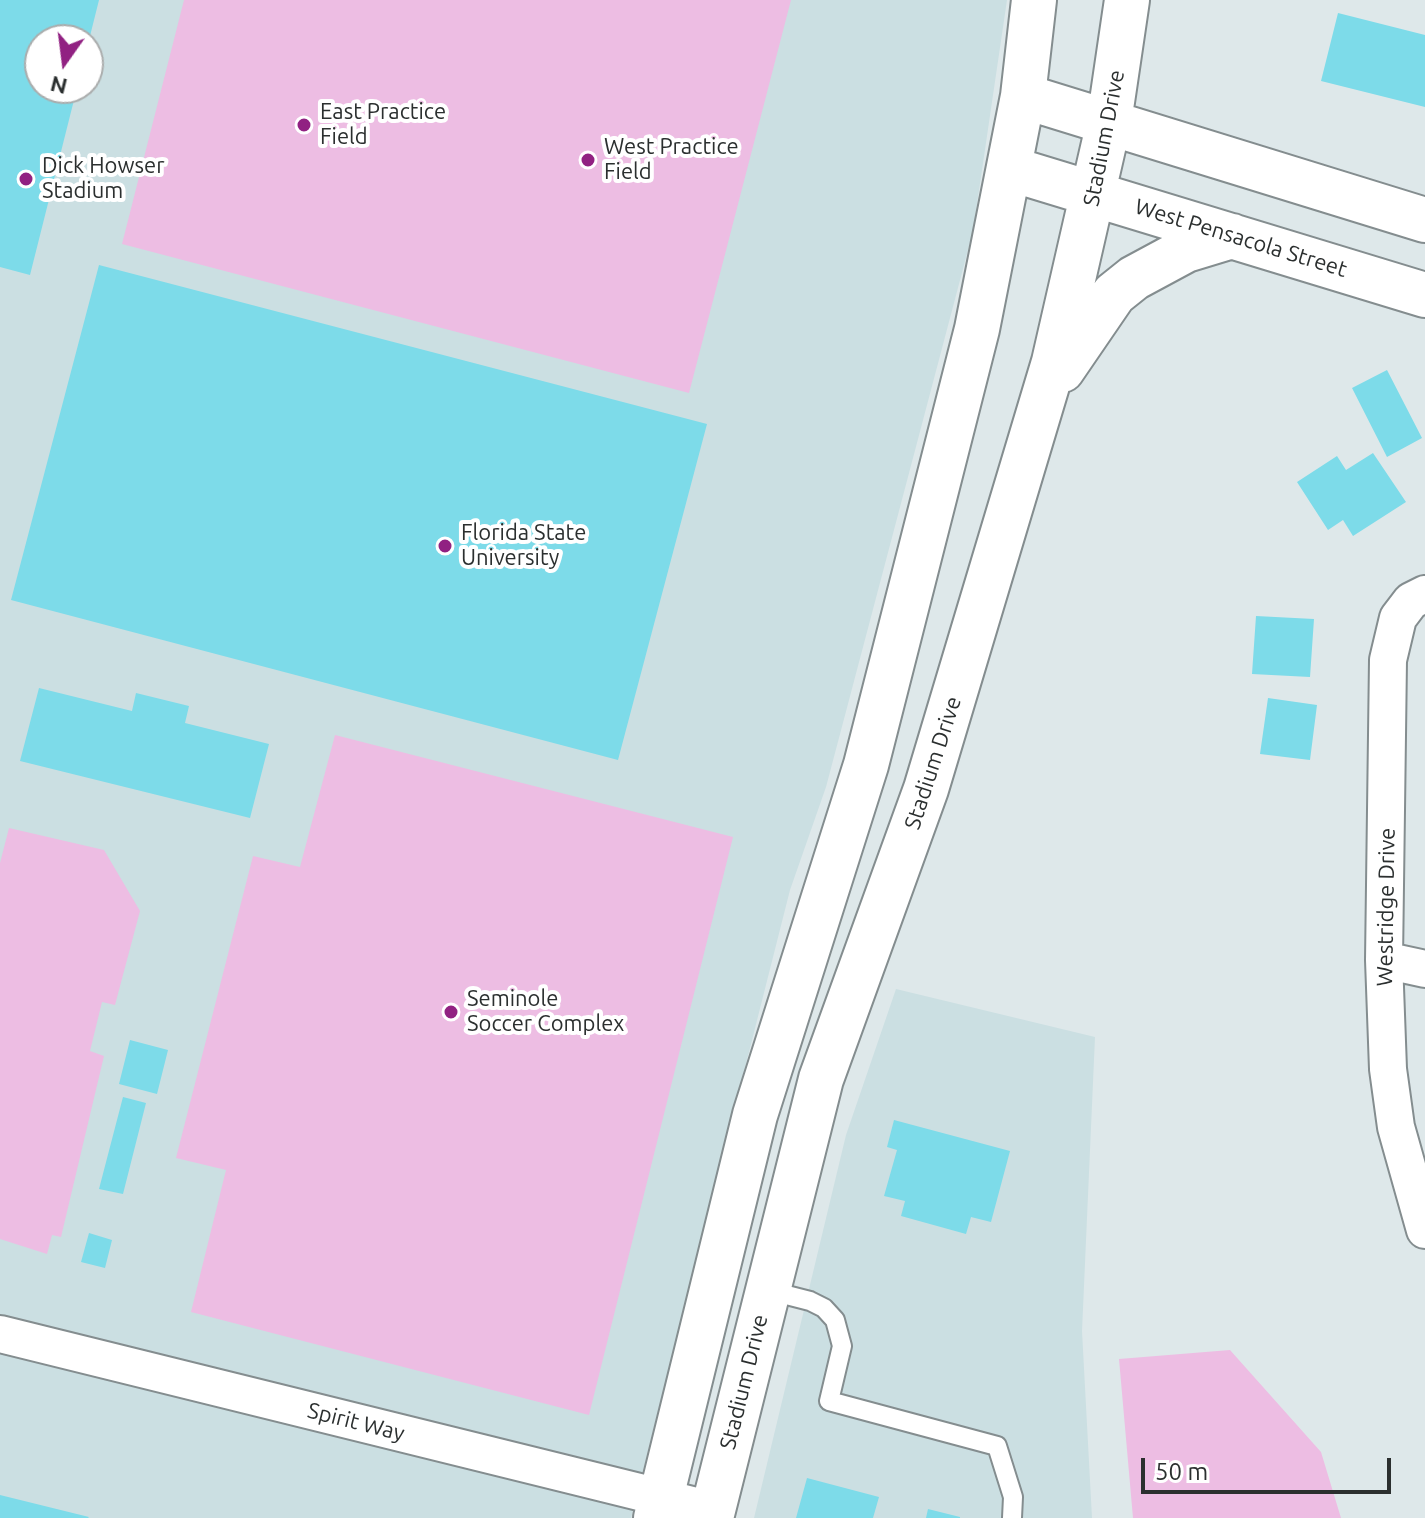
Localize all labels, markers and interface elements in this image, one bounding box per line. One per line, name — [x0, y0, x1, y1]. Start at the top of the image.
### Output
north arrow — [24, 24, 104, 104]
street label: Stadium Drive — [1078, 68, 1130, 208]
text: N — [48, 72, 70, 100]
place label: East Practice Field — [320, 99, 446, 150]
marker: East Practice Field — [295, 116, 313, 134]
place label: West Practice Field — [604, 134, 739, 186]
marker: West Practice Field — [579, 151, 597, 169]
place label: Dick Howser Stadium — [42, 153, 165, 204]
marker: Dick Howser Stadium — [17, 170, 35, 188]
street label: West Pensacola Street — [1132, 193, 1350, 283]
place label: Florida State University — [461, 520, 586, 572]
marker: Florida State University — [436, 537, 454, 555]
street label: Stadium Drive — [899, 693, 967, 833]
street label: Westridge Drive — [1371, 827, 1401, 987]
place label: Seminole Soccer Complex — [467, 986, 624, 1038]
marker: Seminole Soccer Complex — [442, 1003, 460, 1021]
street label: Stadium Drive — [714, 1312, 774, 1452]
street label: Spirit Way — [305, 1397, 407, 1447]
scale bar — [1145, 1442, 1395, 1492]
text: 50 m — [1155, 1458, 1208, 1485]

